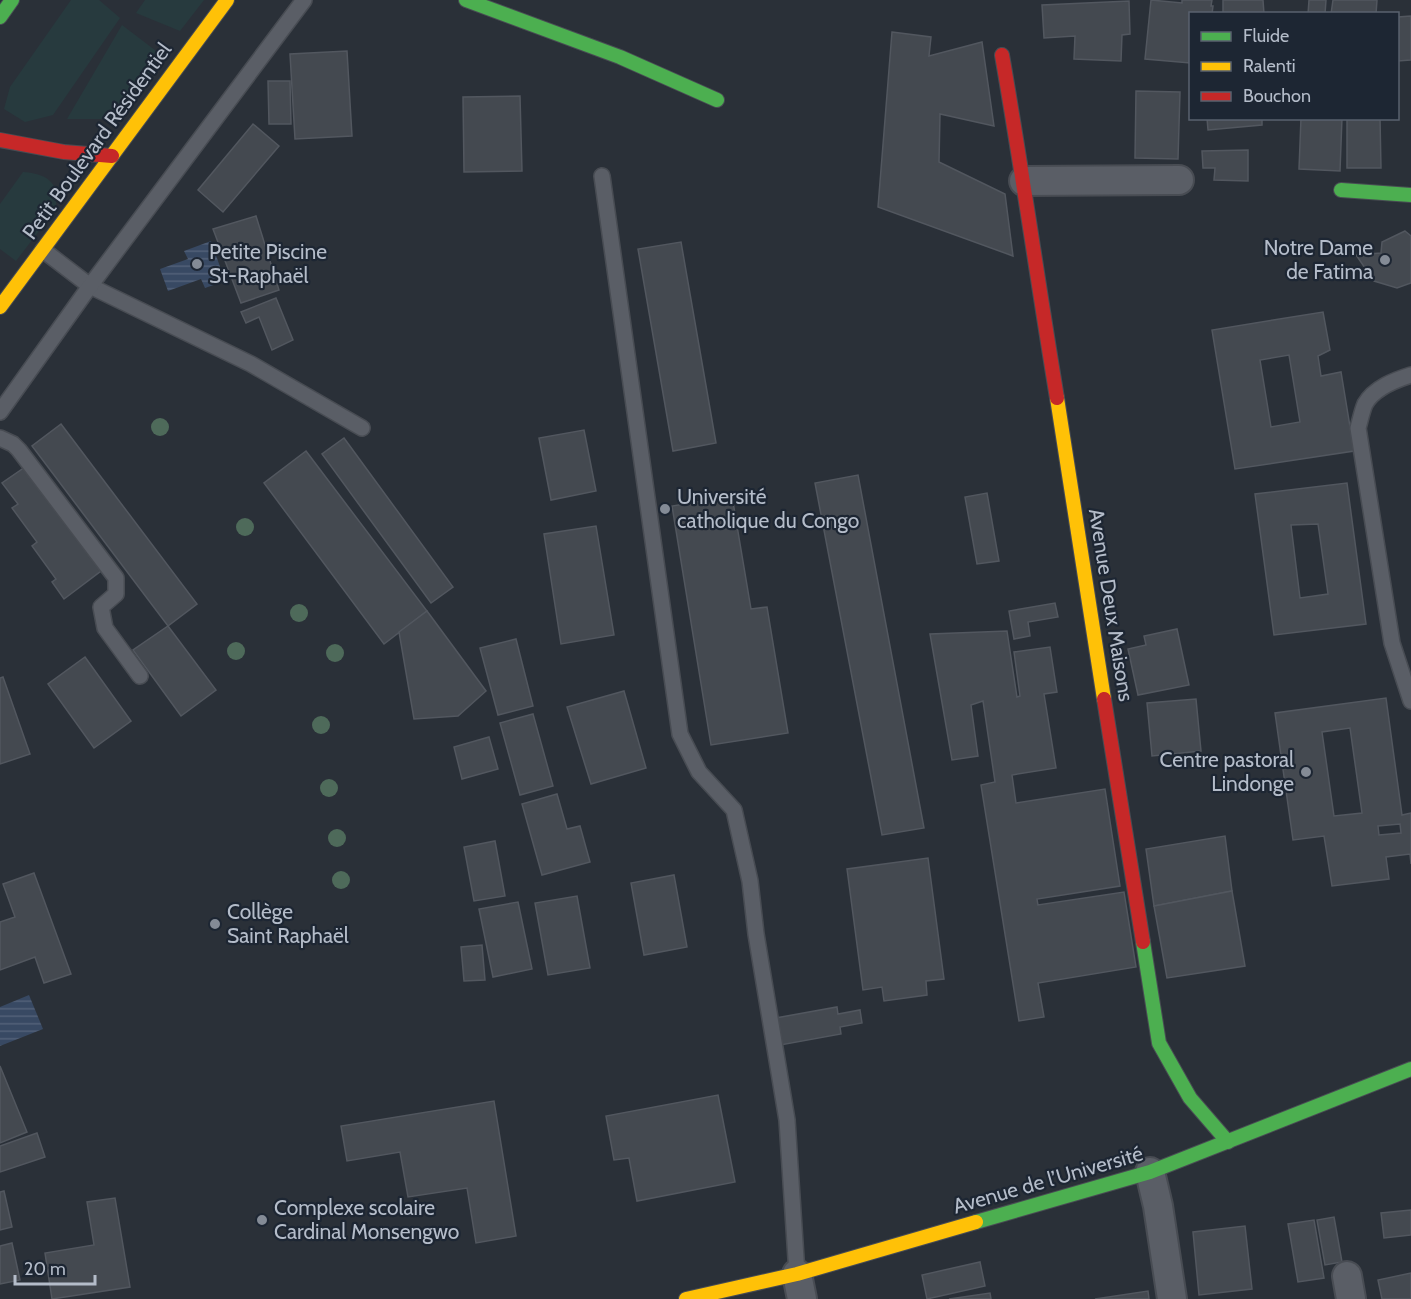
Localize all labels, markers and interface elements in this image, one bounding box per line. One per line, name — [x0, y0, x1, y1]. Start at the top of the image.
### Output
legend — [1189, 12, 1399, 120]
text: Fluide — [1243, 25, 1289, 47]
street label: Petit Boulevard Résidentiel — [17, 38, 176, 244]
text: Ralenti — [1243, 55, 1296, 77]
text: Bouchon — [1243, 85, 1311, 107]
place label: Notre Dame de Fatima — [1264, 235, 1373, 284]
place label: Petite Piscine St-Raphaël — [209, 239, 327, 288]
marker: Notre Dame de Fatima — [1378, 253, 1392, 267]
marker: Petite Piscine St-Raphaël — [190, 257, 204, 271]
place label: Université catholique du Congo — [677, 484, 859, 533]
marker: Université catholique du Congo — [658, 502, 672, 516]
street label: Avenue Deux Maisons — [1084, 507, 1139, 703]
place label: Centre pastoral Lindonge — [1160, 747, 1294, 796]
marker: Centre pastoral Lindonge — [1299, 765, 1313, 779]
place label: Collège Saint Raphaël — [227, 899, 349, 948]
marker: Collège Saint Raphaël — [208, 917, 222, 931]
street label: Avenue de l’Université — [950, 1140, 1146, 1219]
place label: Complexe scolaire Cardinal Monsengwo — [274, 1195, 459, 1244]
marker: Complexe scolaire Cardinal Monsengwo — [255, 1213, 269, 1227]
scale bar — [15, 1248, 94, 1286]
text: 20 m — [24, 1258, 66, 1280]

